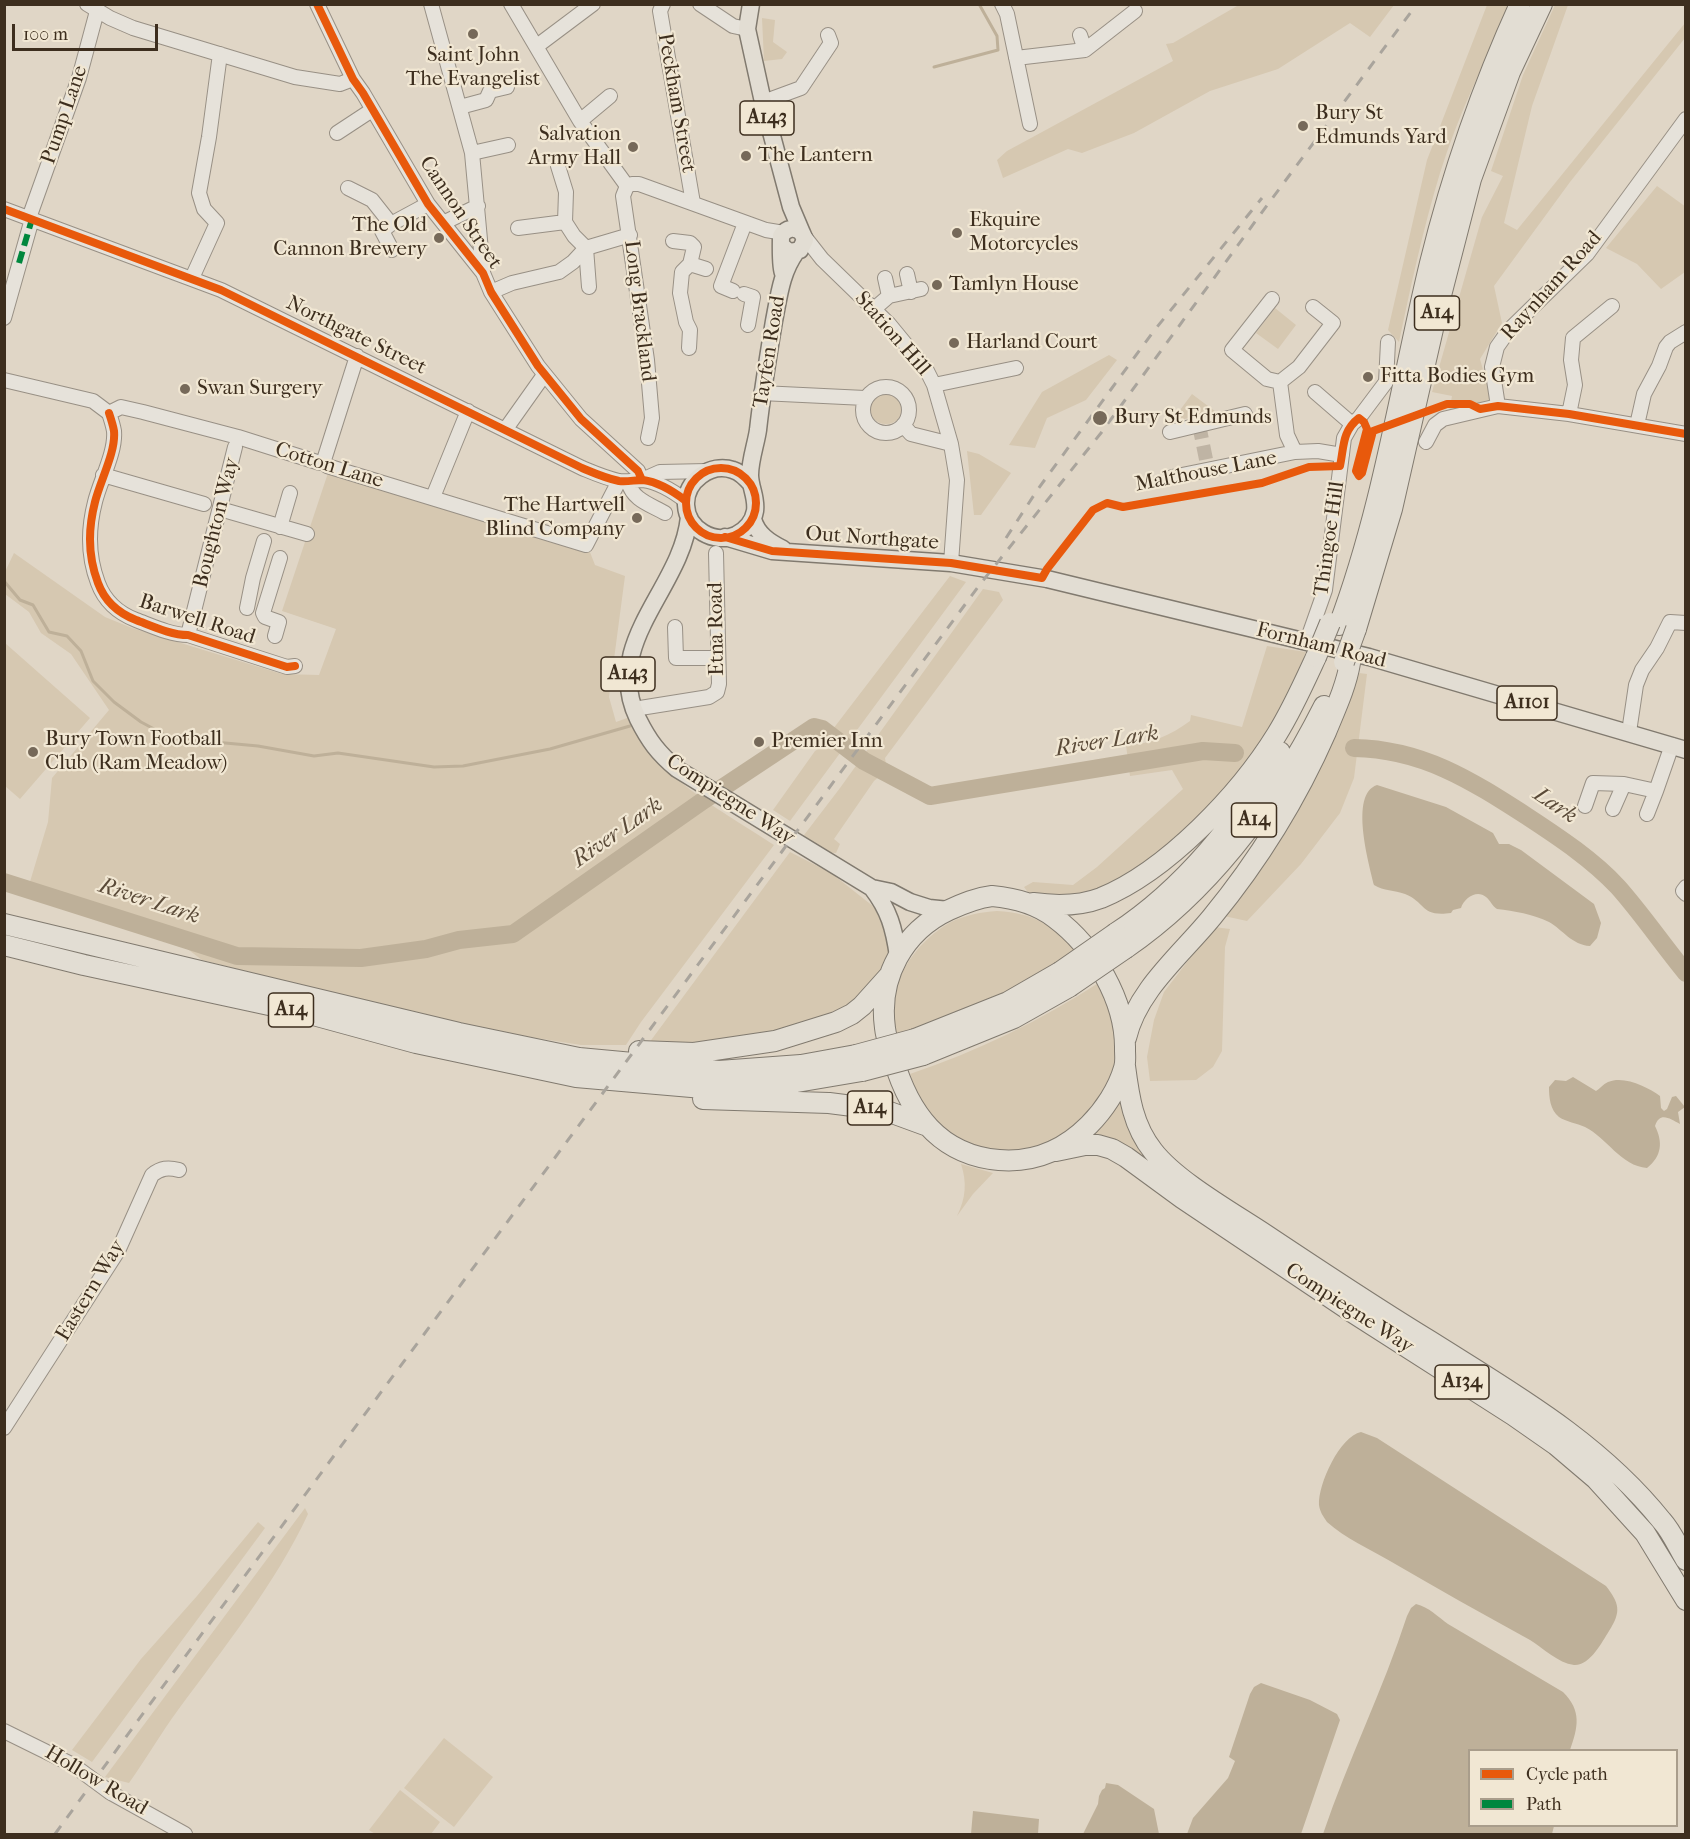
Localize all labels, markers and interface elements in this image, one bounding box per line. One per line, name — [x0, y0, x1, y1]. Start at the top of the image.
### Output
scale bar — [15, 12, 160, 50]
text: 100 m — [23, 24, 68, 45]
marker: Saint John The Evangelist — [466, 27, 480, 41]
street label: Peckham Street — [651, 31, 701, 175]
place label: Saint John The Evangelist — [406, 43, 540, 93]
street label: Pump Lane — [36, 62, 94, 168]
road number: A143 — [740, 101, 794, 135]
place label: Bury St Edmunds Yard — [1315, 101, 1447, 151]
marker: Bury St Edmunds Yard — [1296, 119, 1310, 133]
place label: Salvation Army Hall — [528, 122, 621, 172]
marker: Salvation Army Hall — [626, 140, 640, 154]
place label: The Lantern — [758, 143, 873, 169]
marker: The Lantern — [739, 149, 753, 163]
street label: Cannon Street — [413, 152, 507, 274]
place label: Ekquire Motorcycles — [969, 208, 1078, 258]
place label: The Old Cannon Brewery — [273, 213, 427, 263]
marker: Ekquire Motorcycles — [950, 226, 964, 240]
street label: Raynham Road — [1496, 226, 1608, 346]
marker: The Old Cannon Brewery — [432, 231, 446, 245]
street label: Long Brackland — [618, 239, 660, 383]
place label: Tamlyn House — [949, 272, 1079, 298]
marker: Tamlyn House — [930, 278, 944, 292]
street label: Station Hill — [849, 287, 935, 381]
street label: Northgate Street — [282, 291, 430, 381]
street label: Tayfen Road — [749, 294, 791, 410]
road number: A14 — [1414, 296, 1460, 330]
place label: Harland Court — [966, 330, 1098, 356]
marker: Harland Court — [947, 336, 961, 350]
place label: Fitta Bodies Gym — [1380, 364, 1534, 390]
marker: Fitta Bodies Gym — [1361, 370, 1375, 384]
place label: Swan Surgery — [197, 376, 322, 402]
marker: Swan Surgery — [178, 382, 192, 396]
place label: Bury St Edmunds — [1114, 405, 1272, 431]
marker: Bury St Edmunds — [1091, 409, 1109, 427]
street label: Cotton Lane — [272, 438, 386, 494]
street label: Malthouse Lane — [1133, 446, 1279, 498]
street label: Boughton Way — [189, 455, 245, 591]
street label: Thingoe Hill — [1309, 480, 1351, 598]
place label: The Hartwell Blind Company — [485, 493, 625, 543]
marker: The Hartwell Blind Company — [630, 511, 644, 525]
street label: Out Northgate — [804, 522, 940, 556]
street label: Etna Road — [704, 582, 730, 676]
street label: Barwell Road — [136, 589, 258, 651]
street label: Fornham Road — [1253, 618, 1389, 674]
road number: A143 — [601, 657, 655, 691]
road number: A1101 — [1497, 686, 1557, 720]
water label: River Lark — [1053, 721, 1161, 763]
place label: Bury Town Football Club (Ram Meadow) — [45, 727, 227, 777]
place label: Premier Inn — [771, 729, 883, 755]
marker: Premier Inn — [752, 735, 766, 749]
marker: Bury Town Football Club (Ram Meadow) — [26, 745, 40, 759]
street label: Compiegne Way — [661, 749, 799, 851]
water label: Lark — [1528, 782, 1582, 830]
water label: River Lark — [568, 792, 668, 874]
road number: A14 — [1232, 803, 1276, 837]
water label: River Lark — [95, 873, 203, 931]
road number: A14 — [268, 993, 314, 1027]
road number: A14 — [848, 1091, 892, 1125]
street label: Eastern Way — [51, 1236, 131, 1346]
street label: Compiegne Way — [1280, 1258, 1418, 1360]
road number: A134 — [1435, 1365, 1489, 1399]
street label: Hollow Road — [40, 1740, 152, 1822]
legend — [1468, 1749, 1678, 1827]
text: Cycle path — [1526, 1764, 1607, 1785]
text: Path — [1526, 1794, 1562, 1815]

